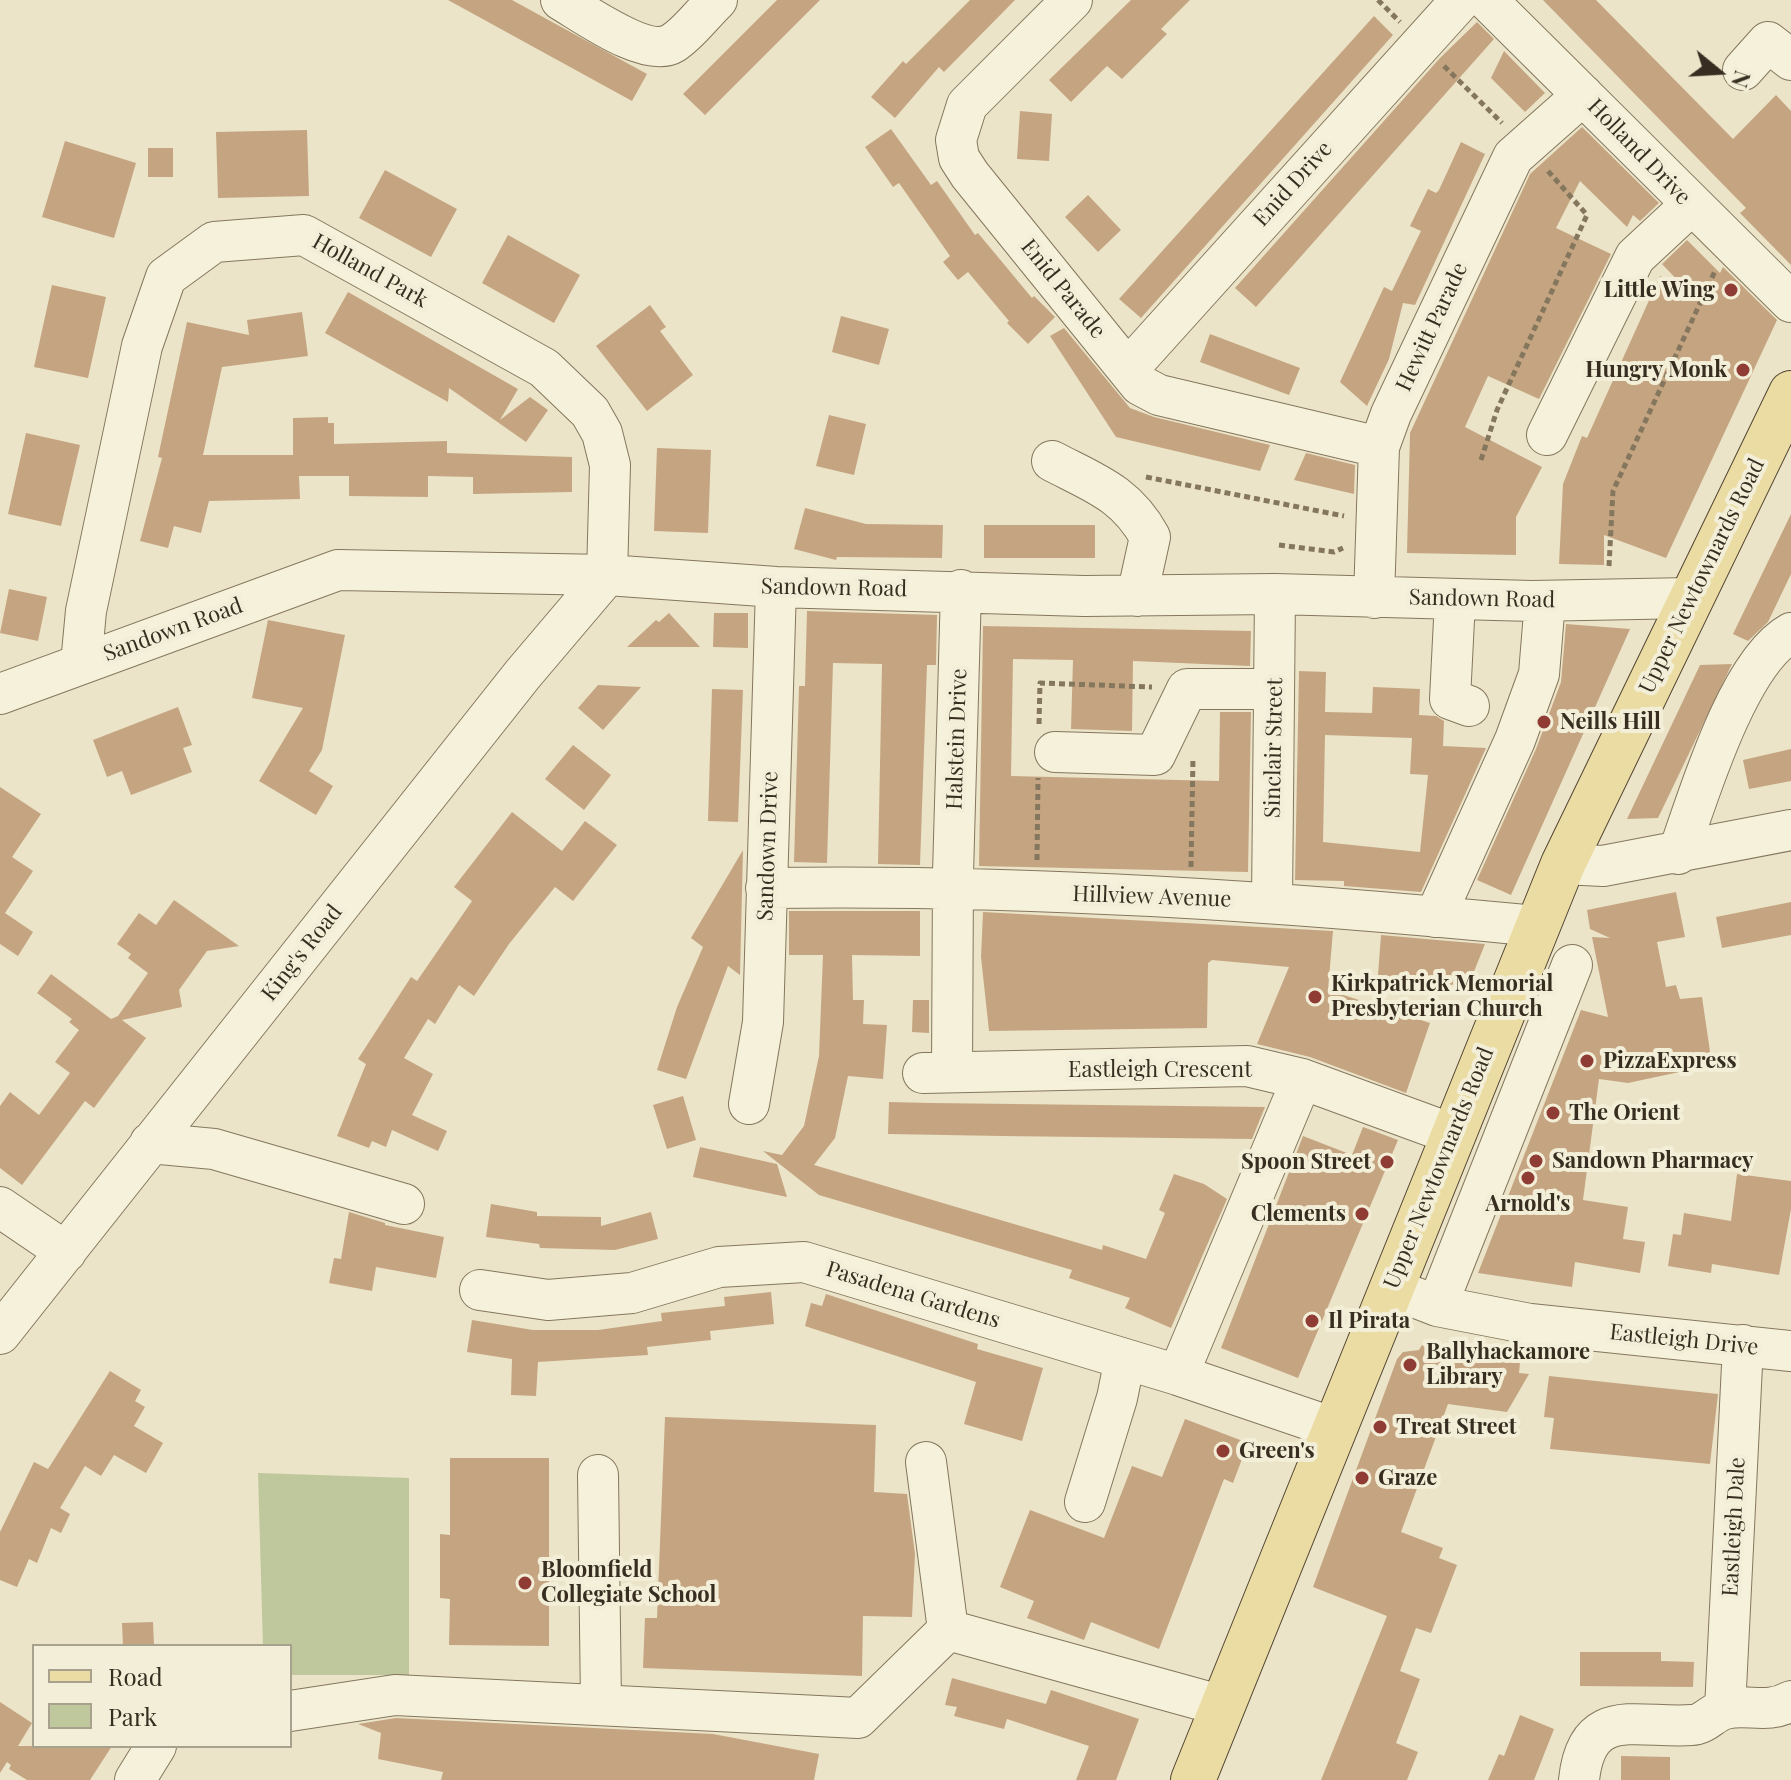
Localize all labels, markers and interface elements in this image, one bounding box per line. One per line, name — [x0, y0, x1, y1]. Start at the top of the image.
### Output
north arrow — [1679, 32, 1759, 112]
text: N — [1725, 67, 1759, 92]
street label: Holland Drive — [1582, 94, 1696, 210]
street label: Enid Drive — [1248, 136, 1338, 232]
street label: Holland Park — [308, 228, 432, 314]
street label: Enid Parade — [1015, 234, 1111, 344]
street label: Hewitt Parade — [1391, 258, 1473, 396]
place label: Little Wing — [1604, 277, 1715, 303]
marker: Little Wing — [1722, 281, 1740, 299]
place label: Hungry Monk — [1585, 357, 1727, 383]
marker: Hungry Monk — [1734, 361, 1752, 379]
street label: Upper Newtownards Road — [1634, 454, 1770, 698]
street label: Sandown Road — [761, 574, 907, 602]
street label: Sandown Road — [1409, 585, 1555, 613]
street label: Sandown Road — [100, 593, 246, 667]
street label: Halstein Drive — [941, 668, 973, 810]
street label: Sinclair Street — [1260, 678, 1288, 818]
place label: Neills Hill — [1560, 709, 1661, 735]
marker: Neills Hill — [1535, 713, 1553, 731]
street label: Sandown Drive — [752, 771, 784, 921]
street label: Hillview Avenue — [1072, 881, 1232, 913]
street label: King's Road — [256, 900, 348, 1006]
place label: Kirkpatrick Memorial Presbyterian Church — [1331, 971, 1553, 1022]
marker: Kirkpatrick Memorial Presbyterian Church — [1306, 988, 1324, 1006]
street label: Upper Newtownards Road — [1378, 1043, 1500, 1293]
place label: PizzaExpress — [1603, 1048, 1737, 1074]
marker: PizzaExpress — [1578, 1052, 1596, 1070]
street label: Eastleigh Crescent — [1068, 1057, 1252, 1083]
place label: The Orient — [1569, 1100, 1680, 1126]
marker: The Orient — [1544, 1104, 1562, 1122]
place label: Sandown Pharmacy — [1552, 1148, 1753, 1174]
place label: Spoon Street — [1241, 1149, 1371, 1175]
marker: Sandown Pharmacy — [1527, 1152, 1545, 1170]
marker: Spoon Street — [1378, 1153, 1396, 1171]
marker: Arnold's — [1519, 1169, 1537, 1187]
place label: Arnold's — [1486, 1191, 1570, 1217]
place label: Clements — [1251, 1201, 1346, 1227]
marker: Clements — [1353, 1205, 1371, 1223]
street label: Pasadena Gardens — [823, 1256, 1003, 1334]
place label: Il Pirata — [1328, 1308, 1410, 1334]
marker: Il Pirata — [1303, 1312, 1321, 1330]
street label: Eastleigh Drive — [1608, 1319, 1760, 1361]
place label: Ballyhackamore Library — [1426, 1339, 1590, 1390]
marker: Ballyhackamore Library — [1401, 1356, 1419, 1374]
place label: Treat Street — [1396, 1414, 1516, 1440]
marker: Treat Street — [1371, 1418, 1389, 1436]
place label: Green's — [1239, 1438, 1315, 1464]
marker: Green's — [1214, 1442, 1232, 1460]
street label: Eastleigh Dale — [1717, 1457, 1751, 1597]
place label: Graze — [1378, 1465, 1437, 1491]
marker: Graze — [1353, 1469, 1371, 1487]
place label: Bloomfield Collegiate School — [541, 1557, 716, 1608]
marker: Bloomfield Collegiate School — [516, 1574, 534, 1592]
legend — [32, 1644, 292, 1748]
text: Road — [108, 1660, 163, 1692]
text: Park — [108, 1700, 157, 1732]

